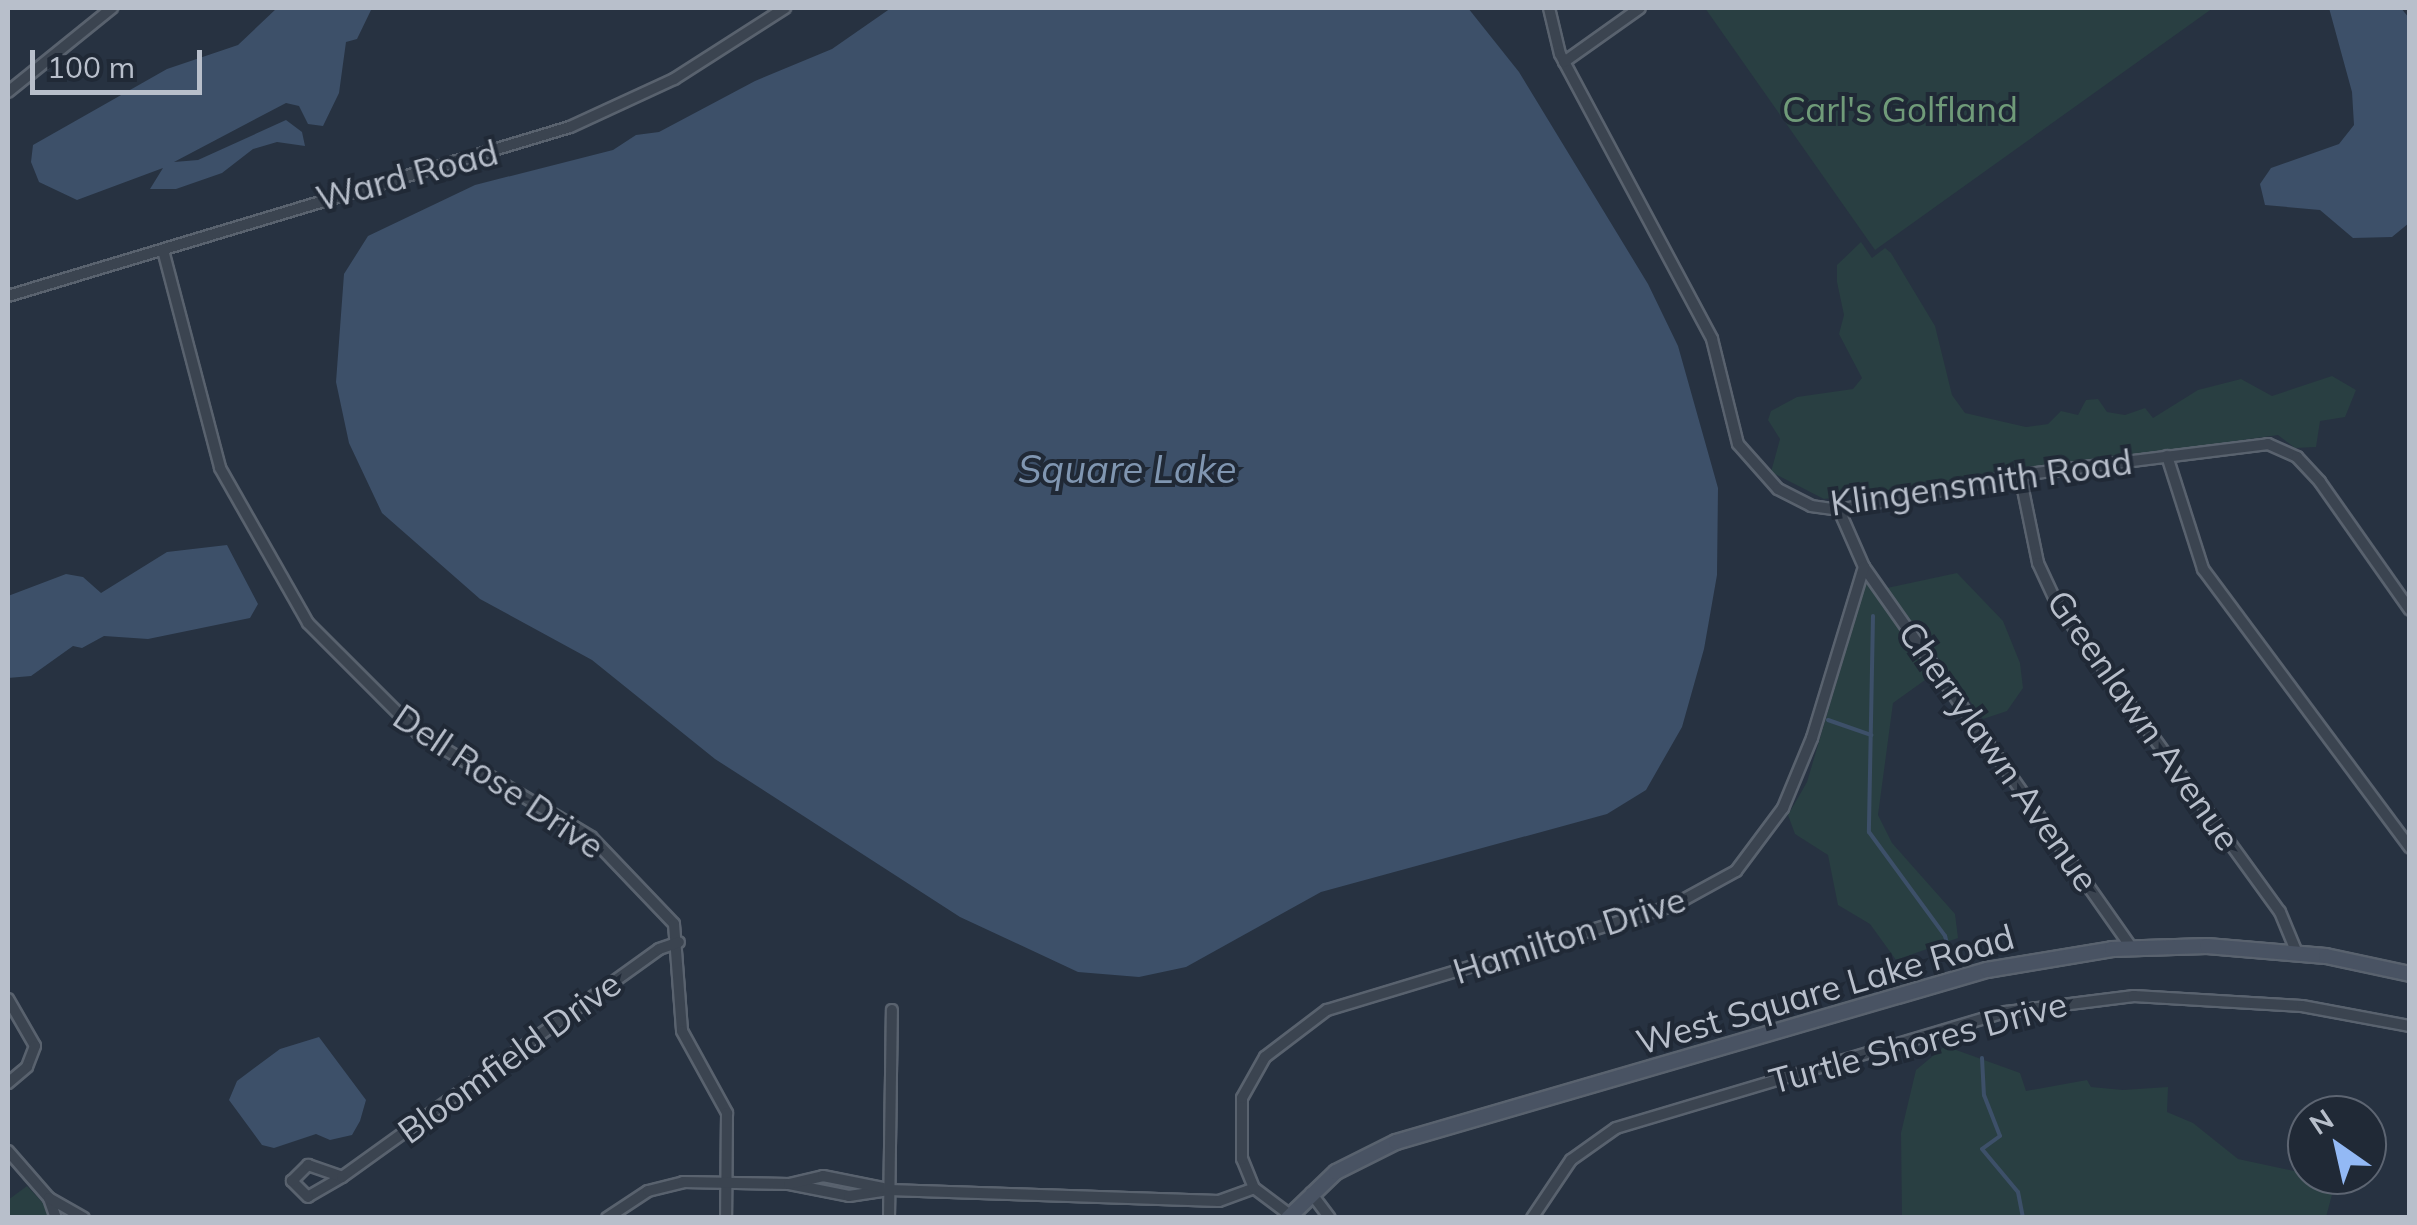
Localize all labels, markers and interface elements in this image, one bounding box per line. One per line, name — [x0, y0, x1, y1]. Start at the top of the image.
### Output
scale bar — [35, 30, 208, 92]
text: 100 m — [47, 48, 135, 86]
park label: Carl's Golfland — [1782, 88, 2018, 130]
street label: Ward Road — [312, 131, 502, 219]
street label: Klingensmith Road — [1827, 440, 2135, 524]
water label: Square Lake — [1018, 447, 1236, 493]
street label: Greenlawn Avenue — [2039, 582, 2249, 858]
street label: Cherrylawn Avenue — [1890, 613, 2108, 899]
street label: Dell Rose Drive — [386, 695, 612, 867]
street label: Hamilton Drive — [1448, 878, 1690, 992]
street label: West Square Lake Road — [1631, 915, 2019, 1063]
street label: Bloomfield Drive — [389, 962, 629, 1152]
street label: Turtle Shores Drive — [1765, 982, 2071, 1102]
north arrow — [2287, 1095, 2387, 1195]
text: N — [2303, 1101, 2340, 1142]

